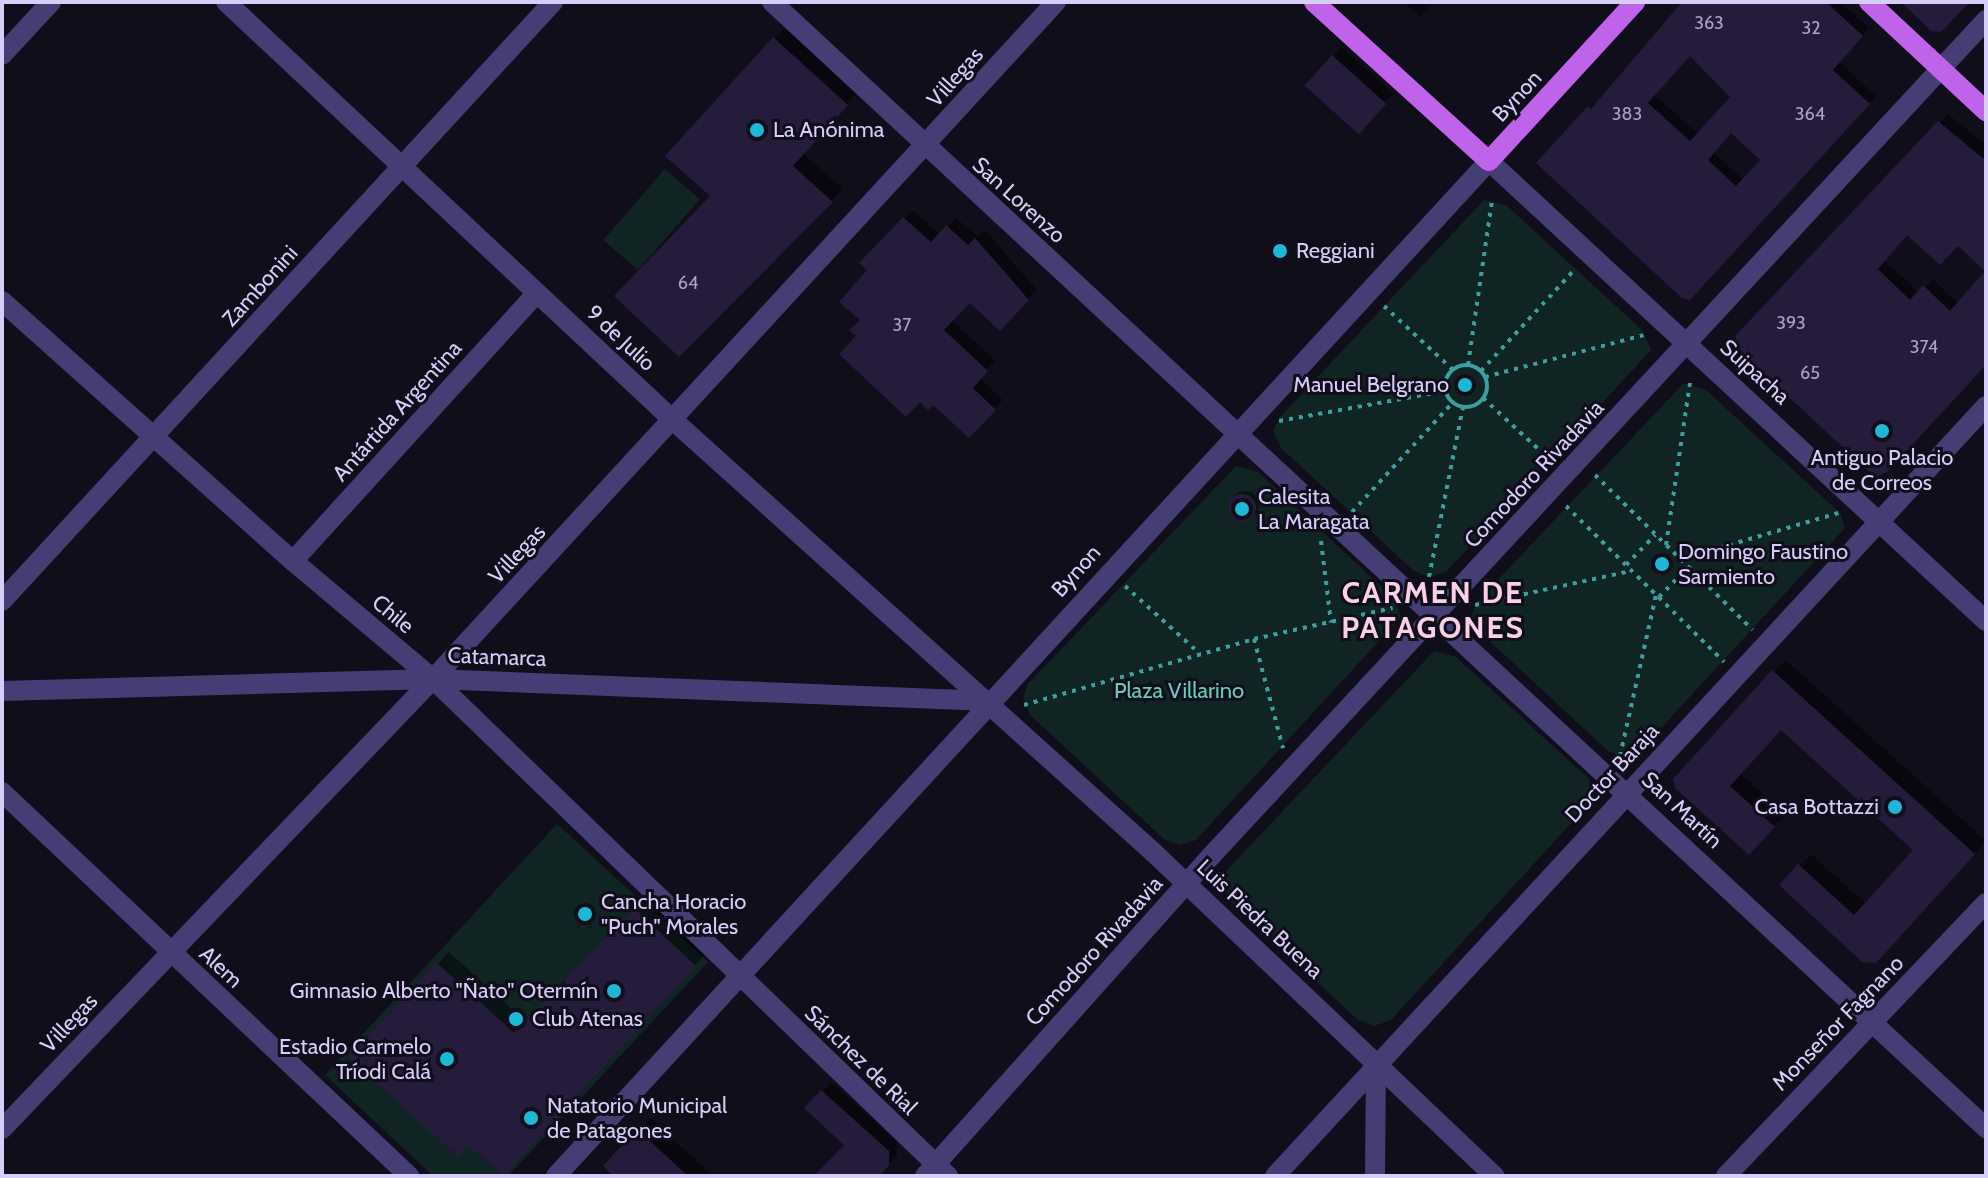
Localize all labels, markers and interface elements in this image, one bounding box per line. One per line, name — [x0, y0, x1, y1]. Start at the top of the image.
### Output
house number: 363 — [1694, 12, 1724, 34]
house number: 32 — [1801, 17, 1821, 39]
street label: Villegas — [921, 42, 989, 112]
street label: Bynon — [1487, 65, 1547, 127]
house number: 383 — [1612, 103, 1642, 125]
house number: 364 — [1795, 103, 1825, 125]
place label: La Anónima — [773, 117, 884, 143]
marker: La Anónima — [748, 121, 766, 139]
street label: San Lorenzo — [967, 151, 1071, 249]
place label: Reggiani — [1296, 238, 1375, 264]
street label: Zambonini — [217, 240, 303, 332]
marker: Reggiani — [1271, 242, 1289, 260]
house number: 64 — [678, 272, 698, 294]
street label: 9 de Julio — [581, 299, 661, 377]
house number: 393 — [1776, 312, 1806, 334]
house number: 37 — [893, 314, 911, 336]
street label: Suipacha — [1715, 334, 1795, 410]
street label: Antártida Argentina — [327, 335, 467, 487]
house number: 374 — [1910, 336, 1938, 358]
house number: 65 — [1800, 362, 1820, 384]
place label: Manuel Belgrano — [1293, 372, 1449, 398]
marker: Manuel Belgrano — [1456, 376, 1474, 394]
street label: Comodoro Rivadavia — [1459, 395, 1609, 553]
marker: Antiguo Palacio de Correos — [1873, 422, 1891, 440]
place label: Antiguo Palacio de Correos — [1811, 444, 1953, 496]
place label: Calesita La Maragata — [1258, 483, 1369, 534]
marker: Calesita La Maragata — [1233, 500, 1251, 518]
street label: Villegas — [483, 519, 551, 589]
place label: Domingo Faustino Sarmiento — [1678, 538, 1848, 590]
street label: Bynon — [1046, 540, 1106, 602]
marker: Domingo Faustino Sarmiento — [1653, 555, 1671, 573]
district label: CARMEN DE PATAGONES — [1341, 575, 1525, 646]
street label: Chile — [367, 589, 419, 639]
street label: Catamarca — [447, 642, 547, 672]
park label: Plaza Villarino — [1114, 678, 1244, 704]
street label: Doctor Baraja — [1560, 718, 1664, 828]
street label: San Martín — [1636, 766, 1728, 854]
place label: Casa Bottazzi — [1754, 794, 1879, 820]
marker: Casa Bottazzi — [1886, 798, 1904, 816]
street label: Luis Piedra Buena — [1192, 854, 1328, 984]
street label: Comodoro Rivadavia — [1020, 871, 1168, 1031]
place label: Cancha Horacio "Puch" Morales — [601, 888, 746, 940]
marker: Cancha Horacio "Puch" Morales — [576, 905, 594, 923]
street label: Alem — [194, 941, 248, 993]
street label: Monseñor Fagnano — [1767, 950, 1909, 1096]
place label: Gimnasio Alberto "Ñato" Otermín — [290, 978, 598, 1004]
marker: Gimnasio Alberto "Ñato" Otermín — [605, 982, 623, 1000]
street label: Villegas — [35, 988, 103, 1058]
street label: Sánchez de Rial — [799, 1000, 923, 1120]
place label: Club Atenas — [532, 1006, 643, 1032]
marker: Club Atenas — [507, 1010, 525, 1028]
place label: Estadio Carmelo Tríodi Calá — [279, 1033, 431, 1084]
marker: Estadio Carmelo Tríodi Calá — [438, 1050, 456, 1068]
place label: Natatorio Municipal de Patagones — [547, 1092, 727, 1144]
marker: Natatorio Municipal de Patagones — [522, 1109, 540, 1127]

